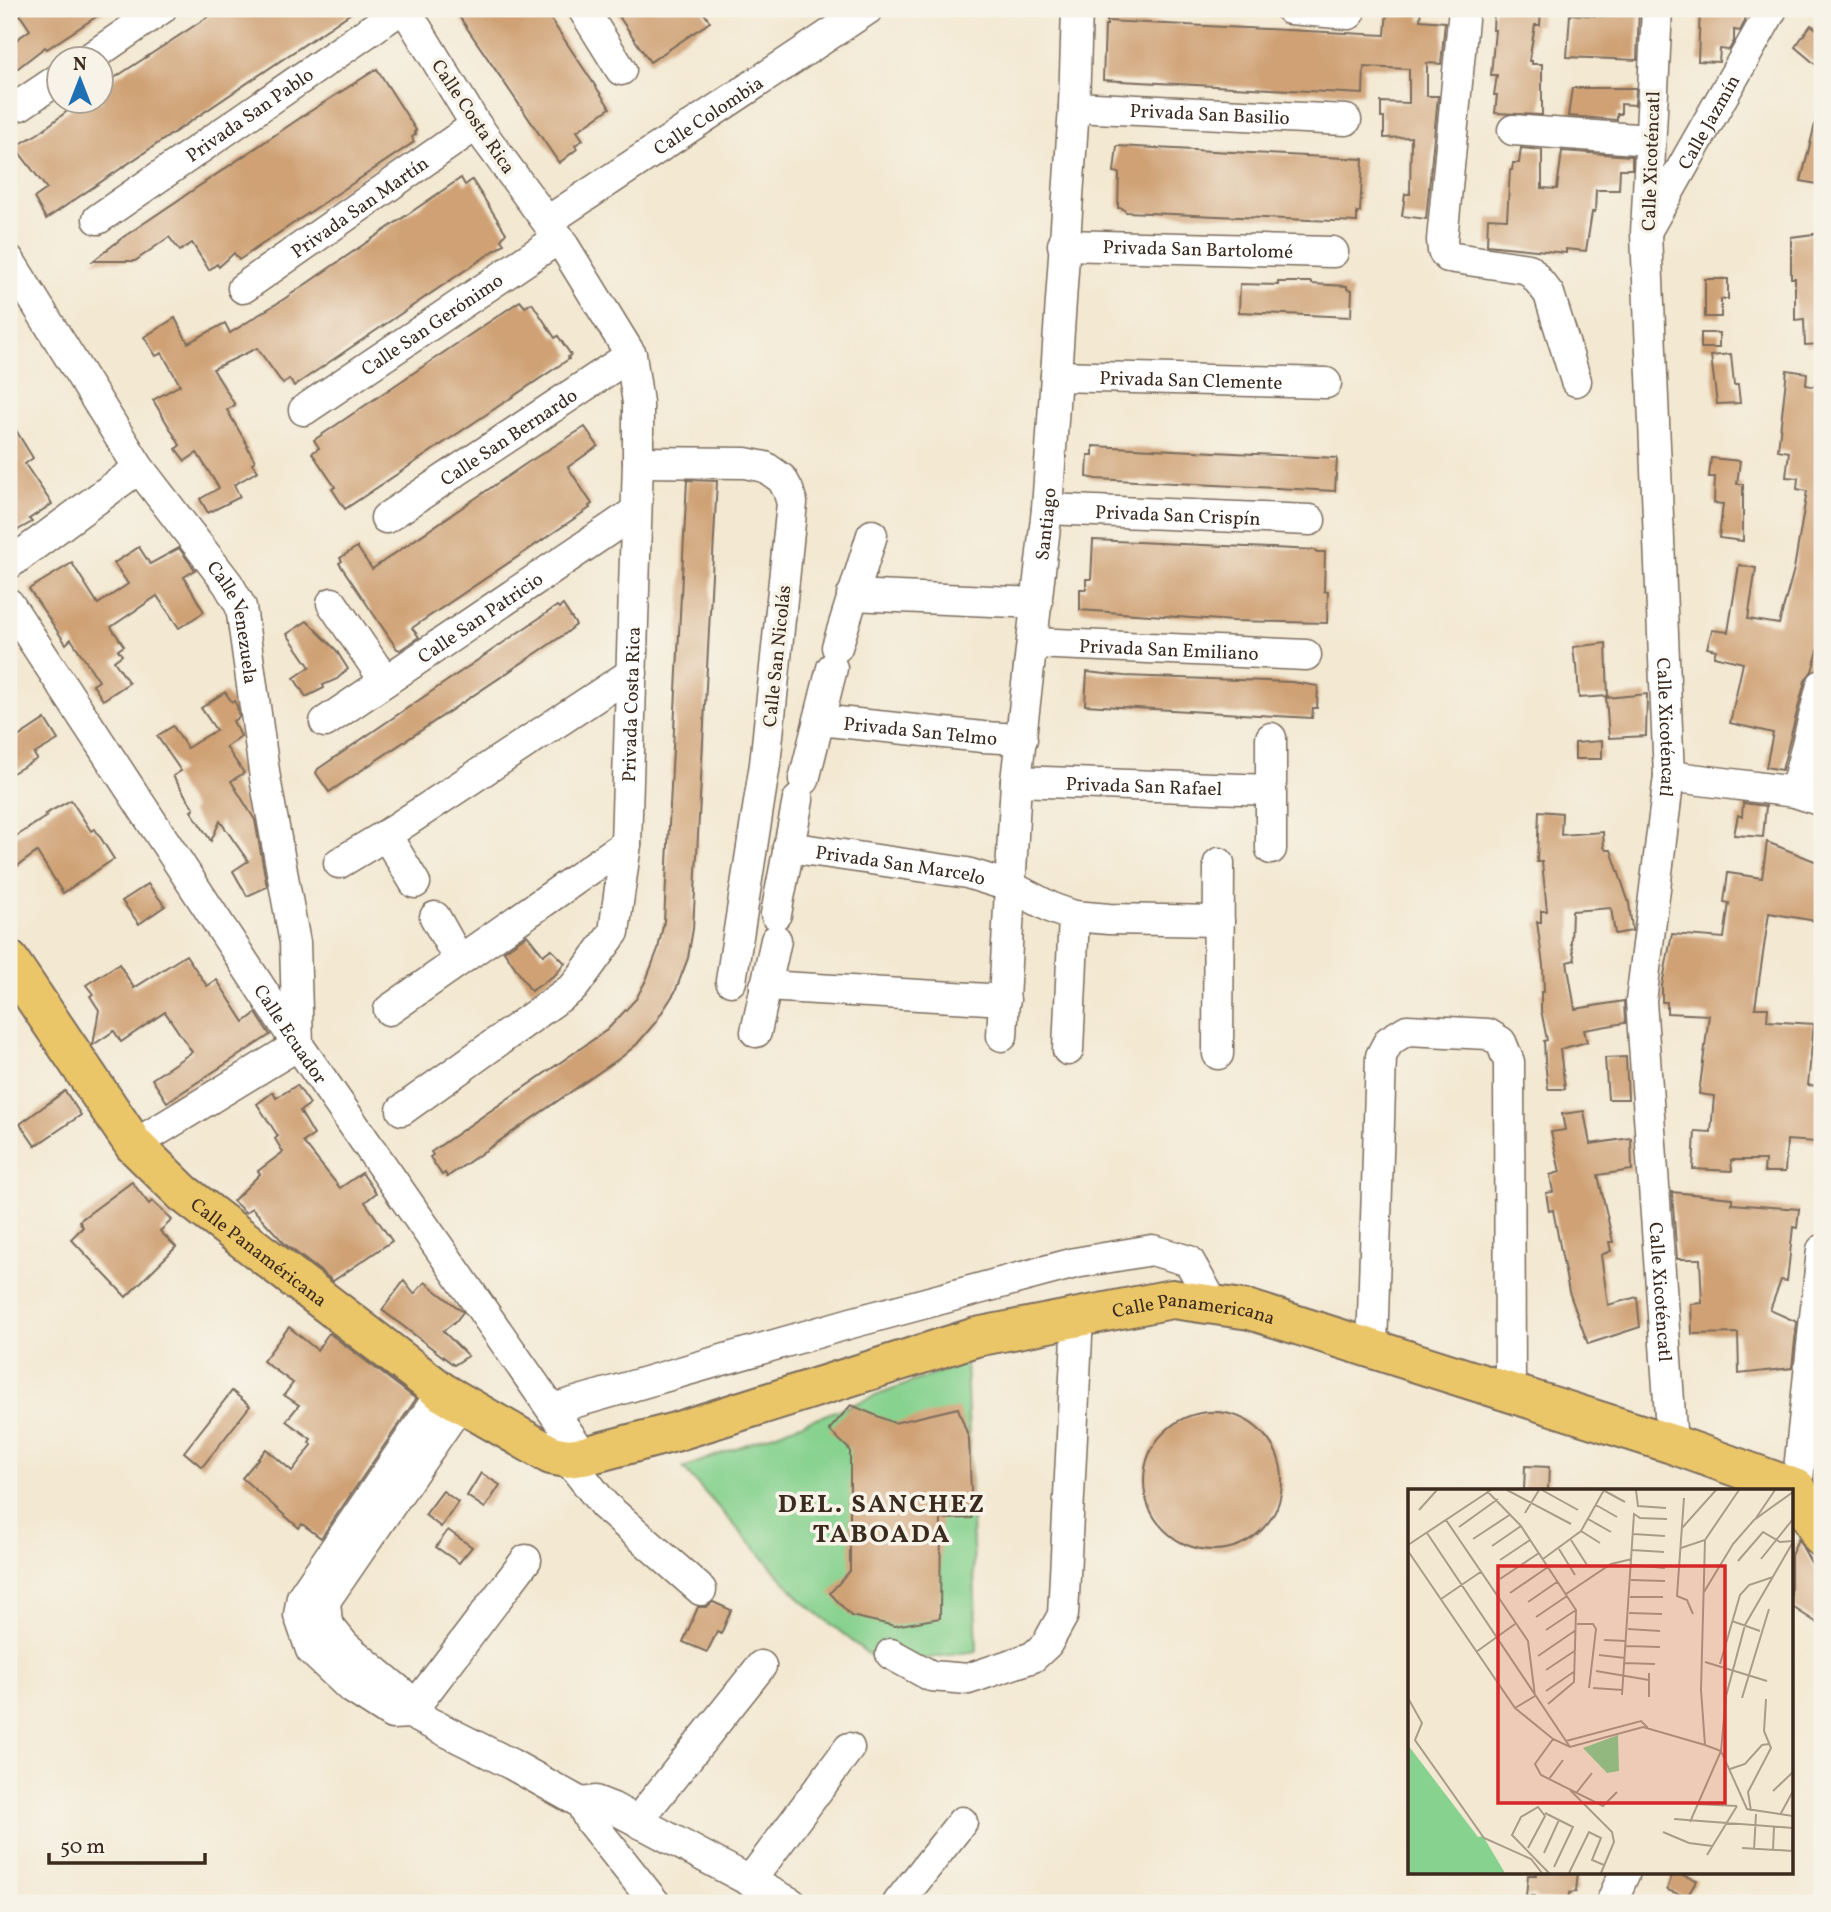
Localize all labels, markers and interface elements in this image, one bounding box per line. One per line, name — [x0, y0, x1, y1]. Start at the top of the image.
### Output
north arrow — [46, 46, 116, 116]
text: N — [73, 52, 87, 78]
street label: Calle Costa Rica — [424, 55, 520, 180]
street label: Privada San Pablo — [181, 62, 319, 169]
street label: Calle Colombia — [649, 71, 769, 162]
street label: Calle Jazmín — [1673, 71, 1747, 175]
street label: Calle Xicoténcatl — [1637, 90, 1667, 231]
street label: Privada San Basilio — [1129, 99, 1290, 132]
street label: Privada San Martín — [287, 151, 434, 265]
street label: Privada San Bartolomé — [1102, 235, 1294, 266]
street label: Calle San Gerónimo — [357, 268, 509, 383]
street label: Privada San Clemente — [1099, 366, 1283, 397]
street label: Calle San Bernardo — [436, 383, 583, 493]
street label: Santiago — [1030, 487, 1063, 562]
street label: Privada San Crispín — [1095, 500, 1261, 533]
street label: Calle Venezuela — [200, 556, 263, 686]
street label: Calle San Patricio — [413, 567, 549, 671]
street label: Calle San Nicolás — [758, 584, 798, 728]
street label: Privada Costa Rica — [617, 626, 648, 783]
street label: Privada San Emiliano — [1078, 634, 1259, 668]
street label: Calle Xicoténcatl — [1649, 657, 1680, 799]
street label: Privada San Telmo — [842, 712, 998, 753]
street label: Privada San Rafael — [1065, 772, 1223, 803]
street label: Privada San Marcelo — [814, 840, 988, 893]
street label: Calle Ecuador — [247, 980, 332, 1090]
street label: Calle Panaméricana — [184, 1192, 332, 1314]
street label: Calle Xicoténcatl — [1641, 1221, 1677, 1363]
street label: Calle Panamericana — [1110, 1288, 1278, 1332]
district label: DEL. SANCHEZ TABOADA — [778, 1487, 986, 1553]
inset map — [1408, 1489, 1792, 1874]
scale bar — [49, 1821, 205, 1865]
text: 50 m — [60, 1833, 105, 1862]

